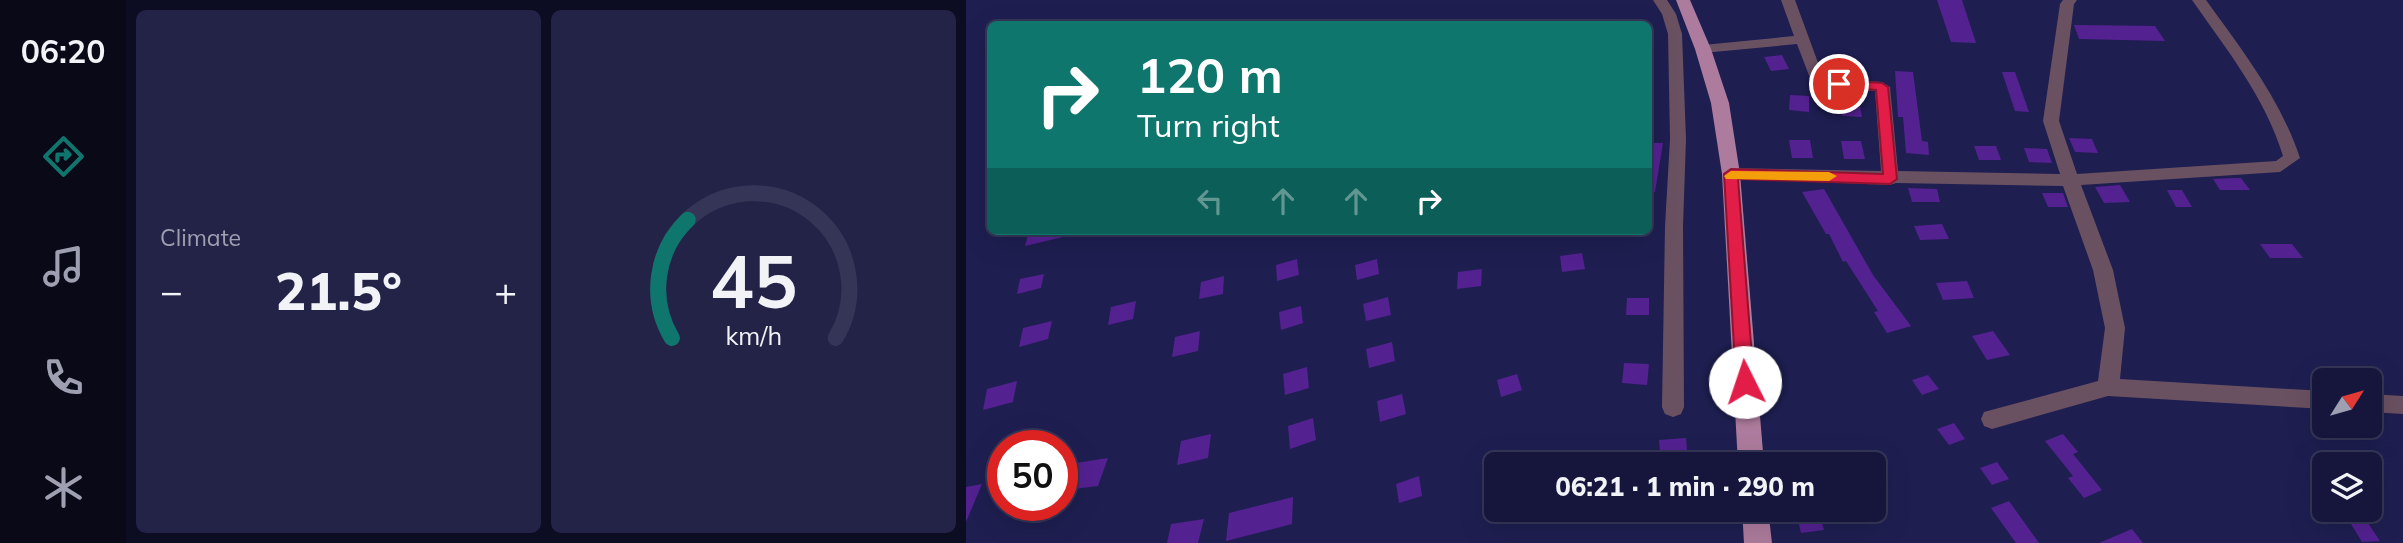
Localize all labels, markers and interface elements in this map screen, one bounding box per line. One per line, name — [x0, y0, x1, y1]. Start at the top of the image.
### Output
text: 06:20 — [21, 31, 105, 71]
text: 120 m — [1137, 44, 1283, 105]
icon: right — [1022, 49, 1113, 140]
pin — [1809, 54, 1869, 114]
icon: arrive — [1820, 65, 1858, 103]
text: Turn right — [1137, 105, 1280, 145]
icon: directions — [39, 132, 88, 181]
icon: left — [1191, 182, 1229, 220]
icon: ahead — [1264, 182, 1302, 220]
icon: ahead — [1337, 182, 1375, 220]
icon: right — [1410, 182, 1448, 220]
text: Climate — [160, 223, 241, 252]
text: 45 — [710, 235, 797, 326]
icon: music — [39, 242, 88, 291]
text: 21.5° — [275, 258, 402, 323]
text: − — [160, 267, 183, 315]
text: + — [494, 267, 517, 315]
text: km/h — [725, 319, 782, 350]
position arrow — [1708, 345, 1782, 419]
icon: phone — [39, 353, 88, 402]
north arrow — [2312, 368, 2382, 438]
map controls — [2312, 368, 2382, 522]
speed limit sign: 50 — [987, 430, 1078, 521]
button: layers — [2312, 452, 2382, 522]
icon: climate — [39, 463, 88, 512]
text: 06:21 · 1 min · 290 m — [1555, 470, 1815, 503]

